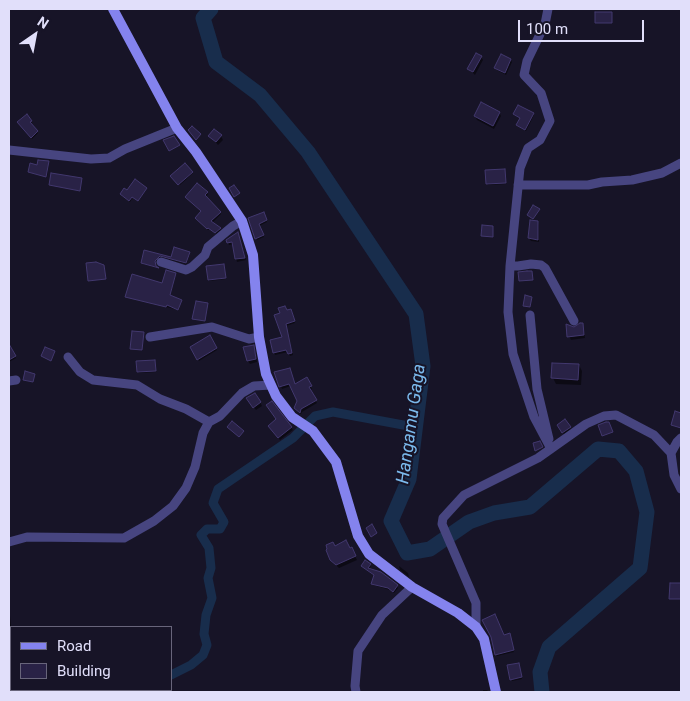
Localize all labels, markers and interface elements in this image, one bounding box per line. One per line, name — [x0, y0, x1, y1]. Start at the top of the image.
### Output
north arrow — [10, 10, 60, 60]
scale bar — [520, 10, 646, 42]
text: N — [35, 13, 52, 32]
text: 100 m — [526, 20, 568, 38]
water label: Hangamu Gaga — [393, 363, 431, 485]
legend — [10, 626, 172, 691]
text: Road — [57, 637, 91, 655]
text: Building — [57, 662, 111, 680]

